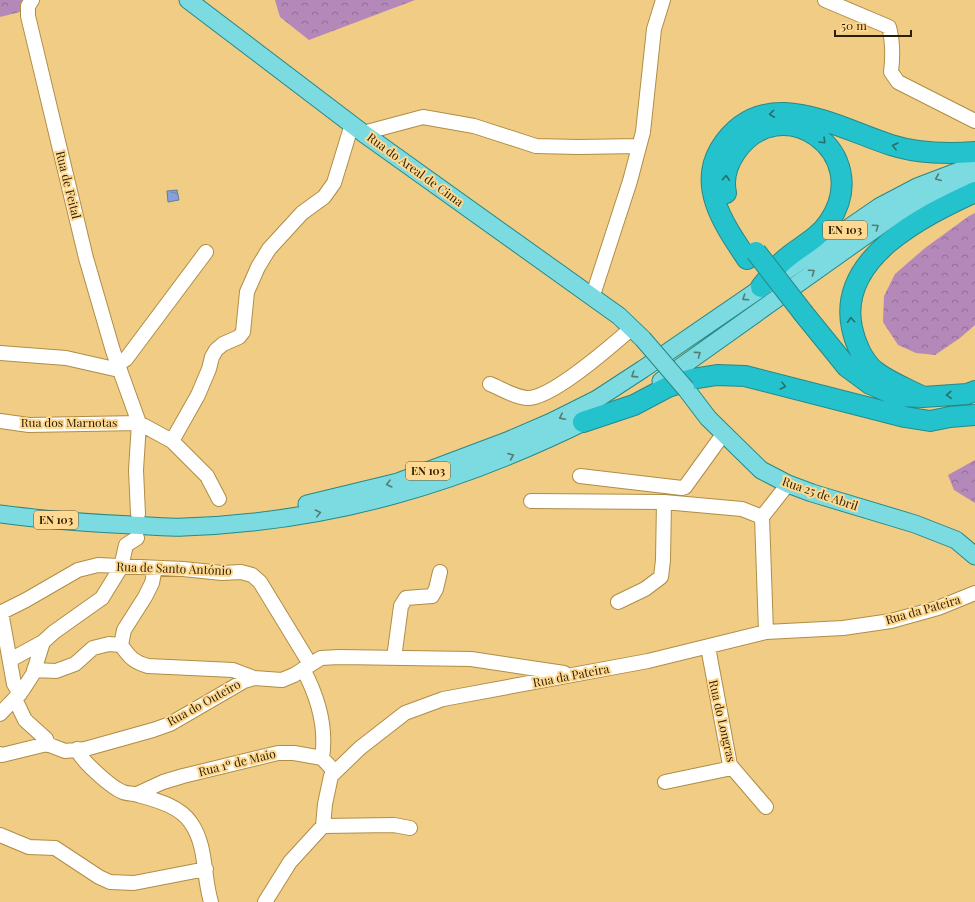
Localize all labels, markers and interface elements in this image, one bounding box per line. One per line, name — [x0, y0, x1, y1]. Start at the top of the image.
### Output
scale bar — [835, 12, 911, 38]
text: 50 m — [841, 17, 867, 33]
one-way arrow — [769, 109, 775, 118]
street label: Rua do Areal de Cima — [364, 129, 467, 210]
one-way arrow — [818, 137, 826, 144]
one-way arrow — [892, 142, 899, 151]
street label: Rua de Feital — [53, 149, 85, 221]
one-way arrow — [935, 174, 942, 182]
one-way arrow — [721, 175, 730, 181]
road number: EN 103 — [823, 221, 867, 239]
one-way arrow — [872, 224, 879, 232]
one-way arrow — [808, 270, 815, 277]
one-way arrow — [742, 293, 749, 301]
one-way arrow — [847, 317, 856, 323]
one-way arrow — [694, 352, 701, 359]
one-way arrow — [631, 370, 638, 378]
one-way arrow — [779, 381, 786, 390]
one-way arrow — [946, 390, 952, 399]
one-way arrow — [559, 412, 566, 419]
street label: Rua dos Marnotas — [21, 414, 117, 430]
one-way arrow — [507, 452, 514, 460]
road number: EN 103 — [406, 462, 450, 480]
street label: Rua 25 de Abril — [780, 473, 861, 514]
one-way arrow — [386, 479, 393, 488]
one-way arrow — [315, 510, 321, 518]
road number: EN 103 — [34, 511, 78, 529]
street label: Rua de Santo António — [116, 558, 232, 578]
street label: Rua da Pateira — [883, 591, 962, 627]
street label: Rua da Pateira — [531, 660, 610, 690]
street label: Rua do Outeiro — [164, 675, 243, 729]
street label: Rua do Longras — [706, 678, 740, 763]
street label: Rua 1º de Maio — [197, 745, 277, 779]

